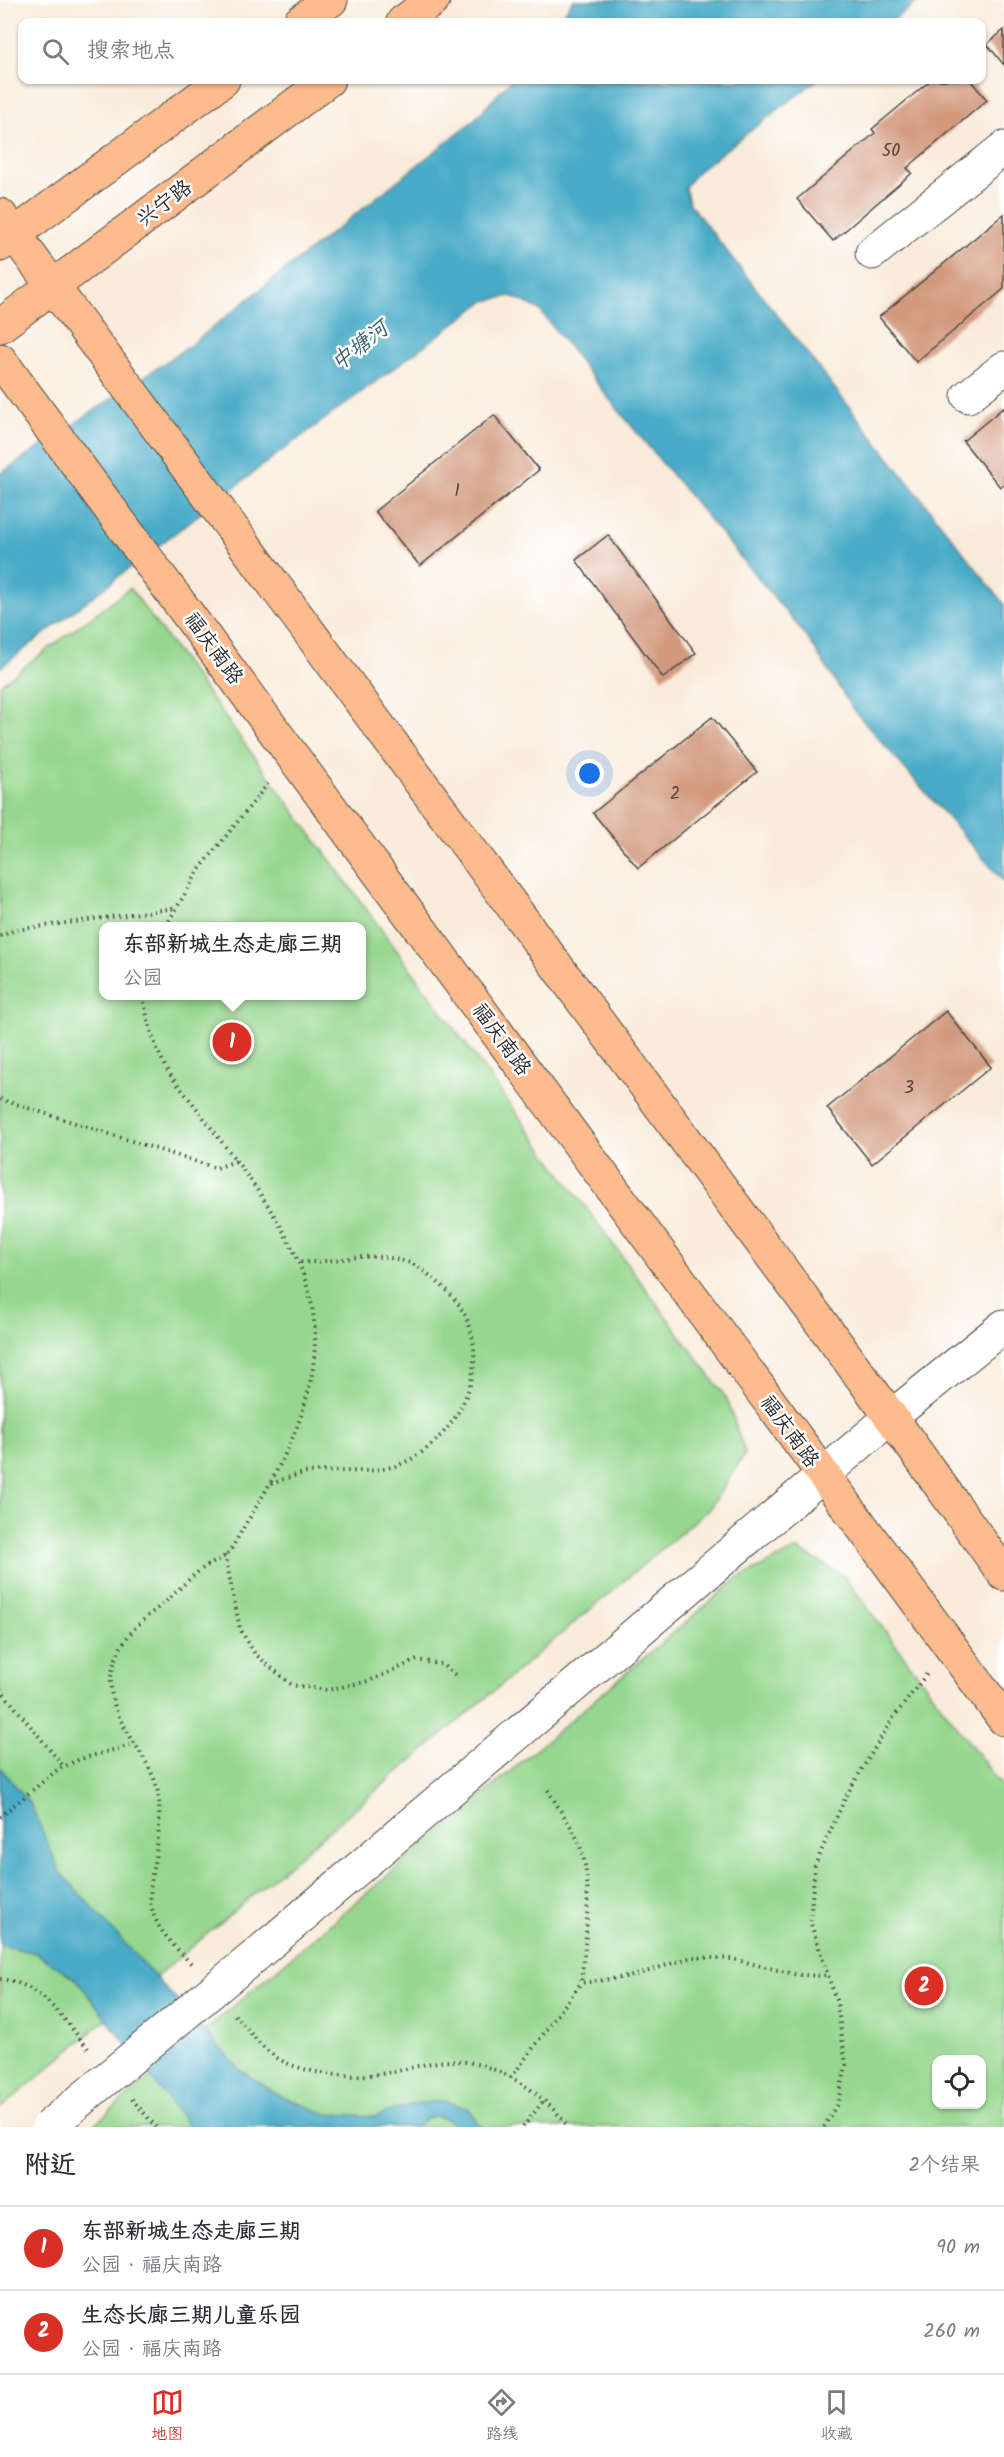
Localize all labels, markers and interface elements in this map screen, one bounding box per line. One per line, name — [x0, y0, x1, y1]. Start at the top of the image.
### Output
search box — [18, 18, 986, 84]
text: 搜索地点 — [87, 34, 175, 69]
icon: search — [39, 35, 72, 68]
house number: 50 — [882, 137, 900, 166]
street label: 兴宁路 — [130, 172, 200, 236]
water label: 中塘河 — [324, 311, 400, 381]
house number: 1 — [454, 477, 460, 506]
street label: 福庆南路 — [175, 605, 251, 693]
your location — [575, 759, 604, 788]
house number: 2 — [670, 780, 680, 809]
popup — [99, 922, 366, 1000]
text: 东部新城生态走廊三期 — [122, 928, 343, 963]
text: 公园 — [122, 963, 162, 995]
street label: 福庆南路 — [463, 996, 539, 1084]
pin: 1 — [212, 1020, 252, 1064]
house number: 3 — [904, 1074, 914, 1103]
street label: 福庆南路 — [751, 1388, 827, 1476]
pin: 2 — [904, 1964, 944, 2008]
map controls — [932, 2055, 986, 2109]
button: locate — [932, 2055, 986, 2109]
text: 附近 — [24, 2145, 76, 2187]
text: 2个结果 — [908, 2150, 980, 2182]
text: 东部新城生态走廊三期 — [81, 2215, 301, 2250]
text: 1 — [40, 2232, 47, 2264]
text: 90 m — [936, 2232, 980, 2264]
text: 公园 · 福庆南路 — [81, 2250, 222, 2282]
text: 生态长廊三期儿童乐园 — [81, 2299, 301, 2334]
text: 2 — [38, 2316, 49, 2348]
text: 260 m — [923, 2316, 980, 2348]
text: 公园 · 福庆南路 — [81, 2334, 222, 2366]
tab: 地图 — [151, 2386, 184, 2447]
tab: 路线 — [485, 2386, 518, 2447]
tab: 收藏 — [820, 2386, 853, 2447]

